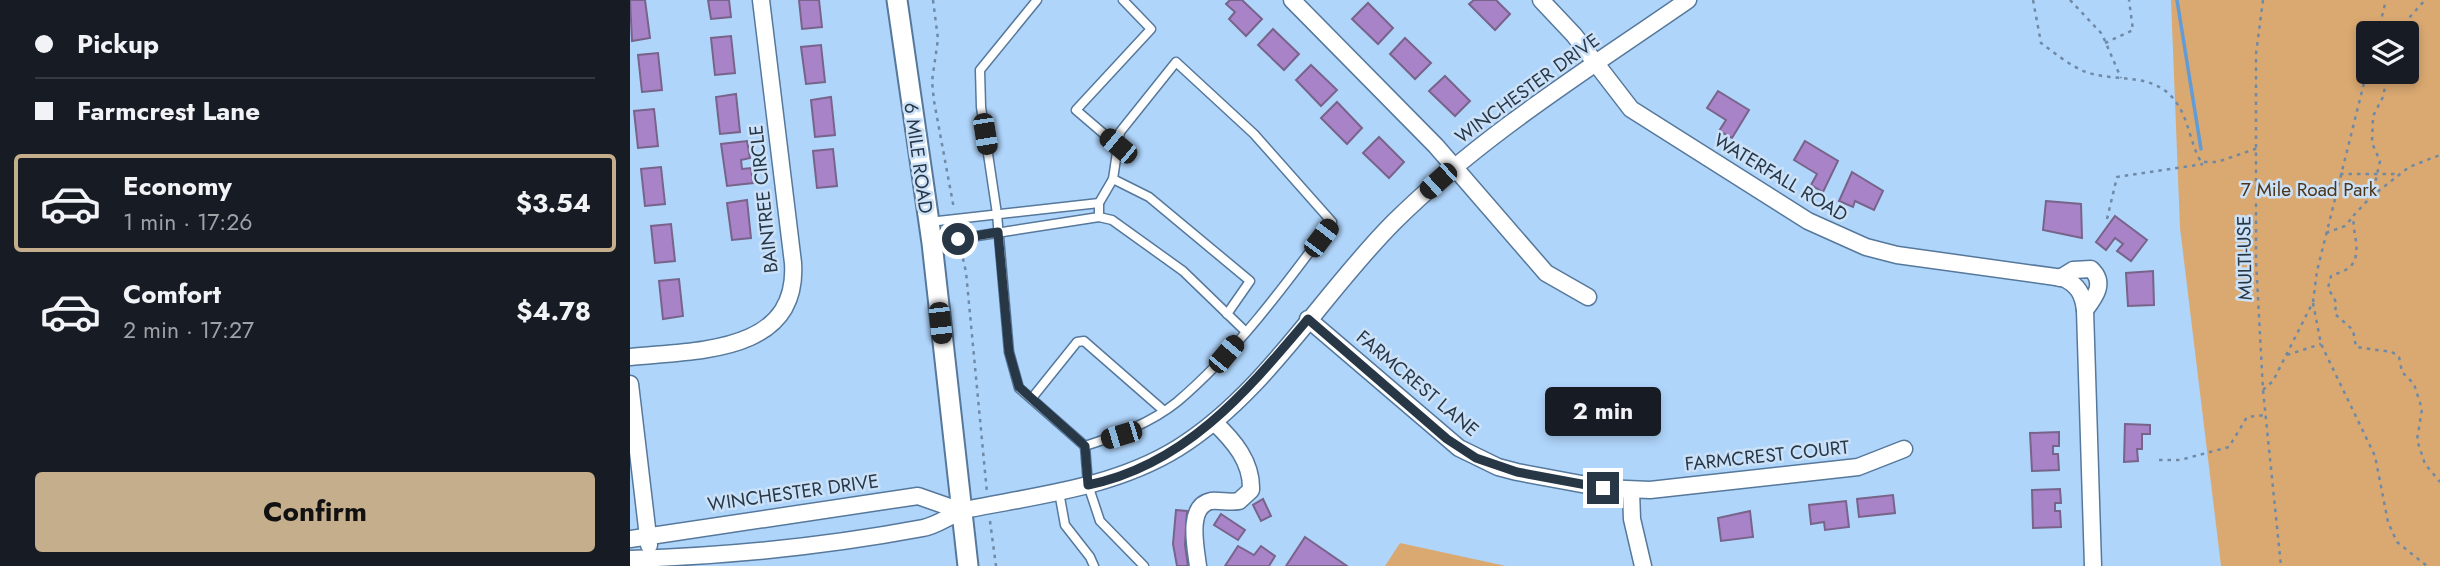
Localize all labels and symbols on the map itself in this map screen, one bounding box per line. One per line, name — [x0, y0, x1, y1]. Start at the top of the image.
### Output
street label: WINCHESTER DRIVE — [1450, 27, 1605, 150]
street label: 6 MILE ROAD — [897, 101, 940, 215]
car — [972, 112, 999, 156]
street label: BAINTREE CIRCLE — [742, 124, 785, 274]
car — [1096, 124, 1141, 168]
street label: WATERFALL ROAD — [1709, 127, 1853, 228]
car — [1416, 159, 1461, 203]
park label: 7 Mile Road Park — [2241, 176, 2378, 203]
car — [1300, 215, 1343, 261]
street label: MULTI-USE — [2230, 215, 2259, 301]
route start — [942, 223, 974, 255]
car — [928, 301, 953, 345]
street label: FARMCREST LANE — [1351, 324, 1485, 443]
car — [1205, 331, 1248, 377]
callout: 2 min — [1545, 386, 1661, 435]
car — [1098, 419, 1145, 451]
street label: FARMCREST COURT — [1683, 433, 1851, 478]
street label: WINCHESTER DRIVE — [706, 467, 880, 518]
route end — [1587, 472, 1619, 504]

